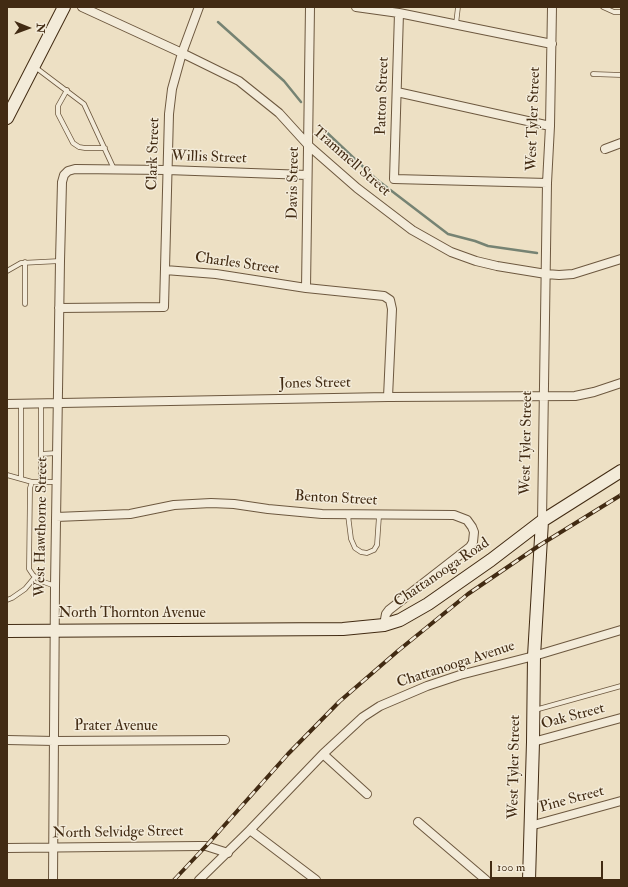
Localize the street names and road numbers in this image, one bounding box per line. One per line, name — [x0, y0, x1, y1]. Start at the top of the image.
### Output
street label: Patton Street — [373, 56, 393, 136]
street label: West Tyler Street — [523, 66, 545, 172]
street label: Clark Street — [144, 117, 164, 191]
street label: Trammell Street — [308, 123, 394, 201]
street label: Davis Street — [284, 146, 304, 220]
street label: Willis Street — [171, 148, 247, 168]
street label: Charles Street — [194, 249, 280, 279]
street label: Jones Street — [279, 374, 351, 394]
street label: West Tyler Street — [517, 391, 537, 495]
street label: West Hawthorne Street — [32, 457, 52, 597]
street label: Benton Street — [294, 488, 378, 510]
street label: Chattanooga Road — [391, 534, 493, 612]
street label: North Thornton Avenue — [58, 605, 206, 623]
street label: Chattanooga Avenue — [395, 637, 517, 693]
street label: Oak Street — [539, 700, 607, 734]
street label: West Tyler Street — [505, 715, 525, 819]
street label: Prater Avenue — [74, 718, 158, 736]
street label: Pine Street — [538, 783, 606, 817]
street label: North Selvidge Street — [52, 823, 184, 843]

